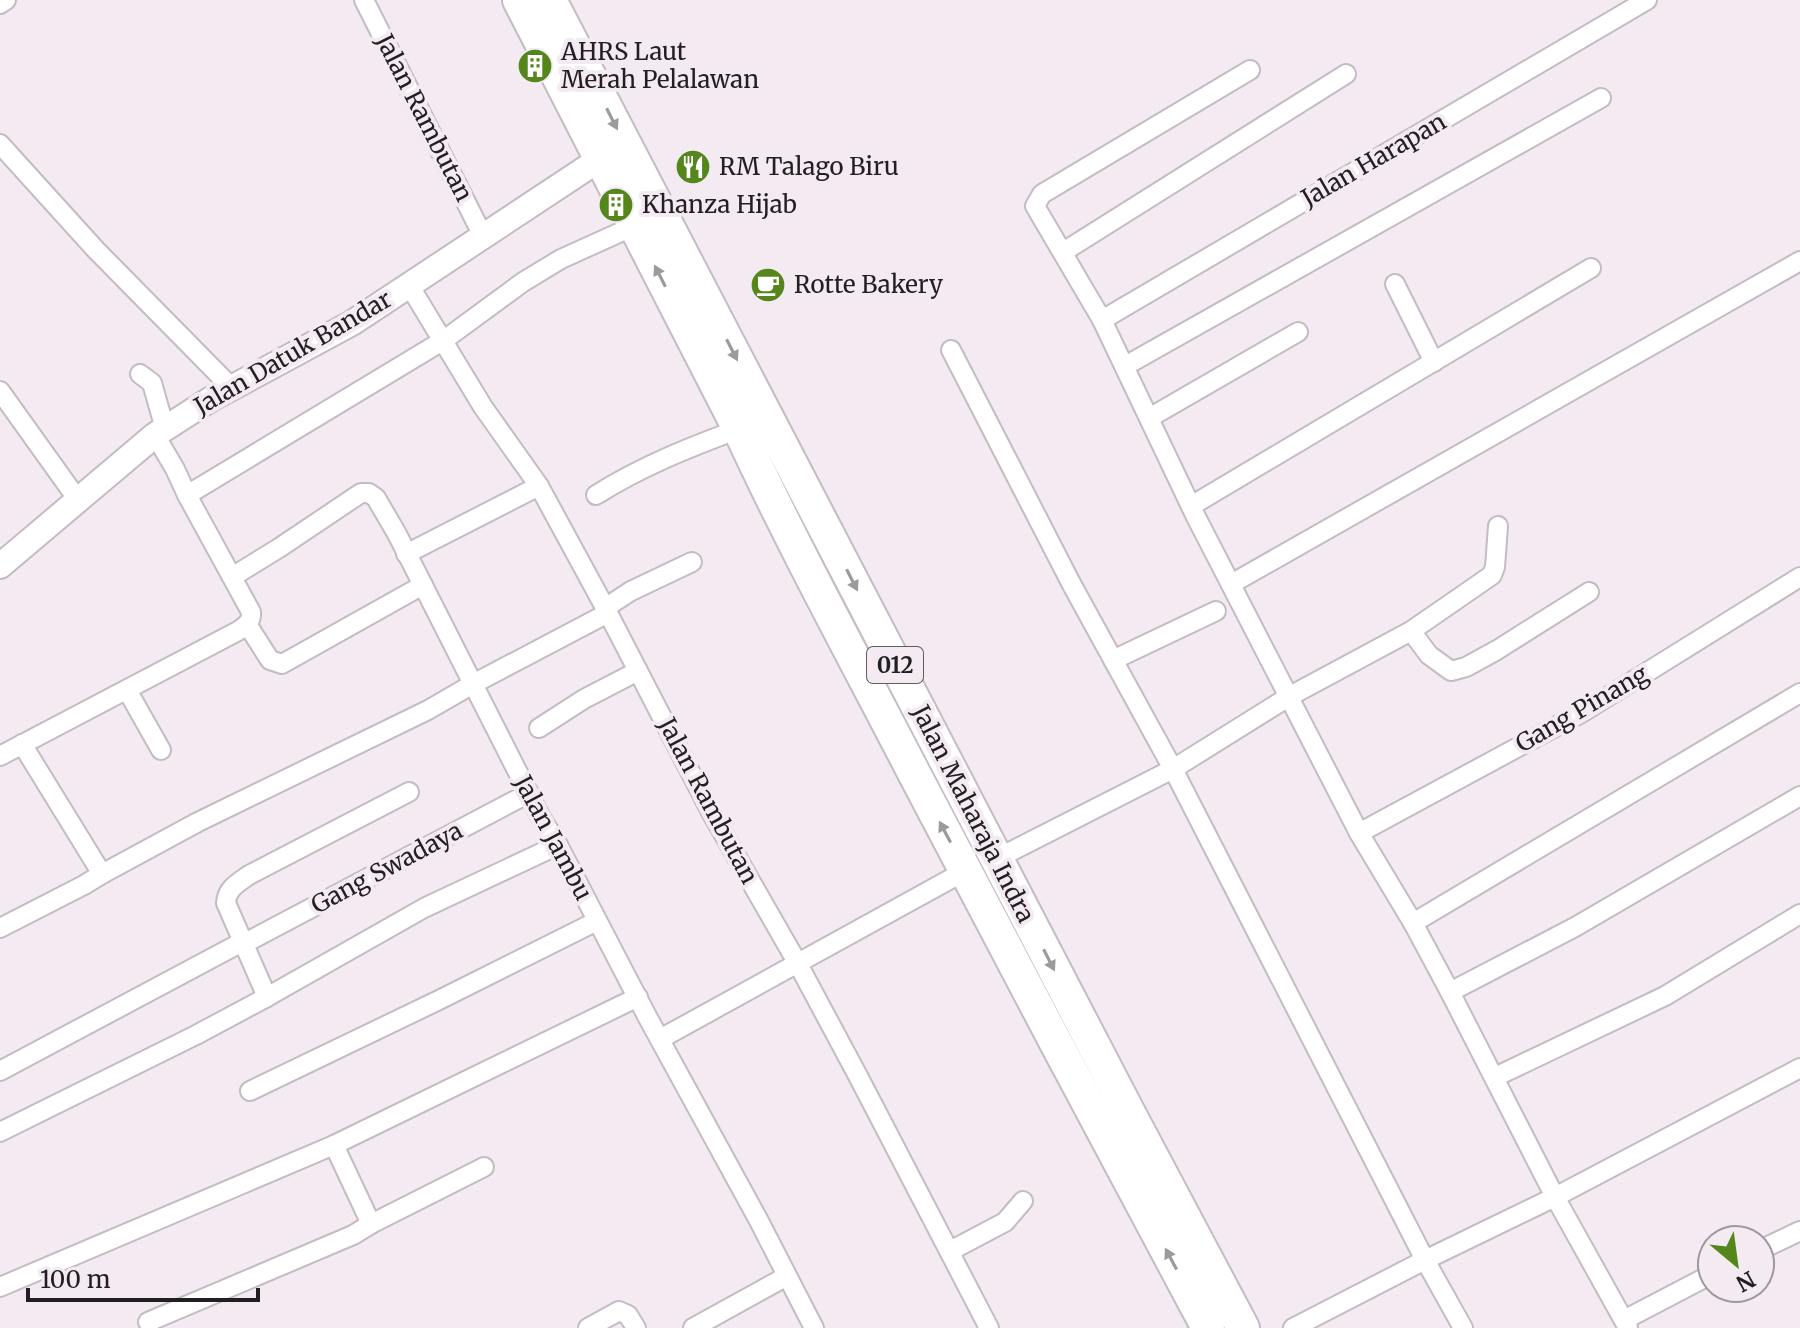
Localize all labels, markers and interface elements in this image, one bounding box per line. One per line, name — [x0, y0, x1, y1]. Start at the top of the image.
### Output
street label: Jalan Rambutan — [368, 28, 480, 207]
place label: AHRS Laut Merah Pelalawan — [560, 36, 759, 95]
building icon: AHRS Laut Merah Pelalawan — [516, 47, 554, 85]
street label: Jalan Harapan — [1295, 106, 1452, 214]
one-way arrow — [605, 107, 619, 130]
restaurant icon: RM Talago Biru — [674, 148, 712, 186]
place label: RM Talago Biru — [719, 151, 899, 182]
building icon: Khanza Hijab — [597, 186, 635, 224]
place label: Khanza Hijab — [642, 189, 797, 220]
one-way arrow — [653, 265, 667, 288]
cafe icon: Rotte Bakery — [749, 266, 787, 304]
place label: Rotte Bakery — [794, 269, 943, 300]
street label: Jalan Datuk Bandar — [188, 283, 397, 422]
one-way arrow — [725, 338, 738, 361]
one-way arrow — [845, 569, 858, 592]
road number: 012 — [867, 647, 923, 683]
street label: Gang Pinang — [1510, 658, 1654, 759]
street label: Jalan Maharaja Indra — [905, 699, 1042, 928]
street label: Jalan Rambutan — [651, 711, 765, 889]
street label: Jalan Jambu — [507, 769, 599, 906]
street label: Gang Swadaya — [306, 815, 468, 920]
one-way arrow — [938, 820, 951, 843]
one-way arrow — [1043, 949, 1056, 972]
north arrow — [1696, 1224, 1776, 1304]
one-way arrow — [1165, 1248, 1178, 1271]
scale bar — [28, 1252, 258, 1302]
text: 100 m — [40, 1264, 111, 1295]
text: N — [1731, 1265, 1760, 1298]

